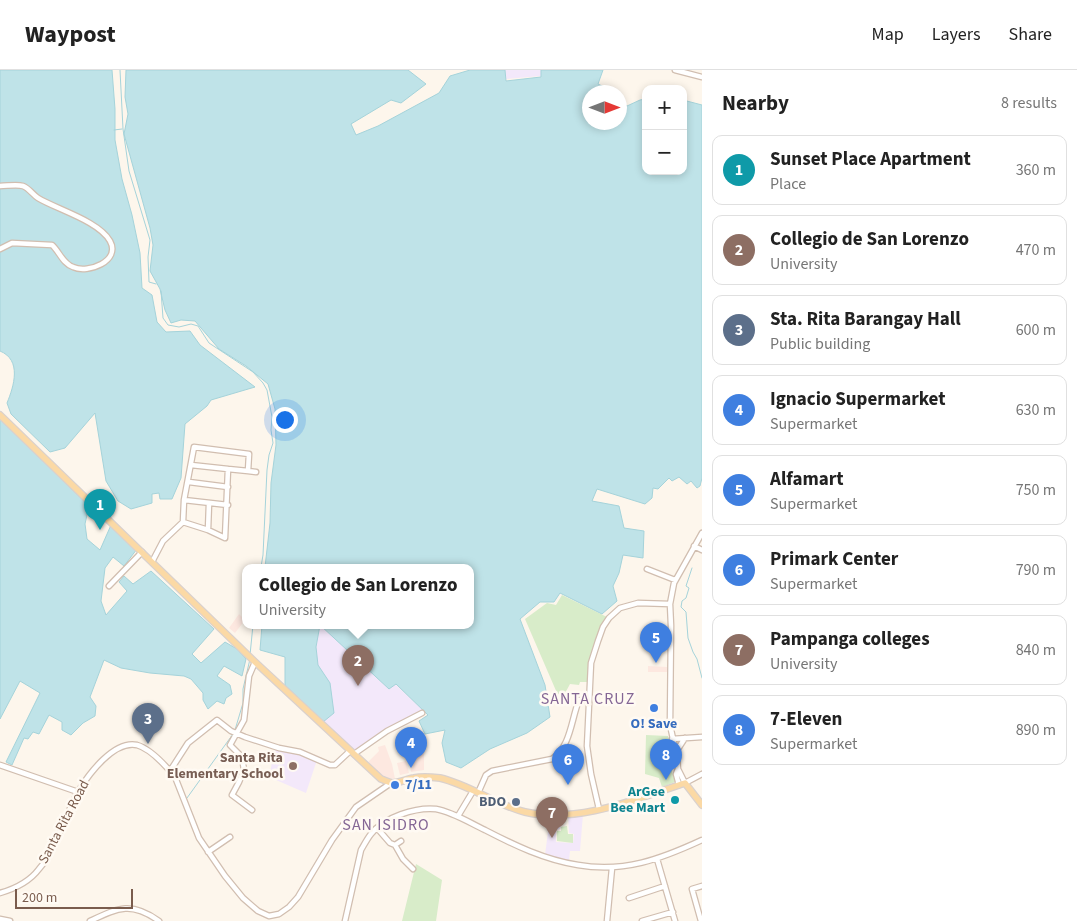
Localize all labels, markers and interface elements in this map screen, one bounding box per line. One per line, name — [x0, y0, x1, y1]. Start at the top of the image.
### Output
text: Waypost — [25, 17, 116, 52]
text: Map — [872, 22, 904, 47]
text: Layers — [932, 22, 981, 47]
text: Share — [1009, 22, 1052, 47]
north arrow — [582, 85, 627, 130]
map controls — [642, 85, 687, 175]
button: + — [642, 85, 687, 130]
text: Nearby — [722, 88, 789, 118]
text: 8 results — [1001, 92, 1057, 114]
button: − — [642, 130, 687, 175]
text: Sunset Place Apartment — [770, 146, 971, 173]
text: 1 — [735, 159, 743, 181]
text: 360 m — [1016, 159, 1056, 181]
text: Place — [770, 173, 806, 195]
text: Collegio de San Lorenzo — [770, 226, 969, 253]
text: 2 — [735, 239, 743, 261]
text: 470 m — [1016, 239, 1056, 261]
text: University — [770, 253, 837, 275]
text: Sta. Rita Barangay Hall — [770, 306, 961, 333]
text: 3 — [735, 319, 743, 341]
text: 600 m — [1016, 319, 1056, 341]
text: Public building — [770, 333, 870, 355]
text: Ignacio Supermarket — [770, 386, 946, 413]
text: 4 — [735, 399, 743, 421]
text: 630 m — [1016, 399, 1056, 421]
your location — [272, 407, 298, 433]
text: Supermarket — [770, 413, 857, 435]
text: Alfamart — [770, 466, 844, 493]
text: 5 — [735, 479, 743, 501]
text: 750 m — [1016, 479, 1056, 501]
pin: 1 — [84, 489, 116, 530]
text: Supermarket — [770, 493, 857, 515]
text: Primark Center — [770, 546, 898, 573]
text: 6 — [735, 559, 743, 581]
text: 790 m — [1016, 559, 1056, 581]
popup — [242, 564, 474, 629]
text: Collegio de San Lorenzo — [259, 572, 457, 599]
text: Supermarket — [770, 573, 857, 595]
text: University — [259, 599, 326, 621]
pin: 5 — [640, 622, 672, 663]
text: Pampanga colleges — [770, 626, 930, 653]
text: 7 — [735, 639, 743, 661]
text: 840 m — [1016, 639, 1056, 661]
pin: 2 — [342, 645, 374, 686]
text: University — [770, 653, 837, 675]
district label: SANTA CRUZ — [541, 688, 635, 710]
marker: O! Save — [648, 702, 660, 714]
pin: 3 — [132, 703, 164, 744]
text: 7-Eleven — [770, 706, 842, 733]
place label: O! Save — [631, 714, 677, 734]
text: 8 — [735, 719, 743, 741]
text: 890 m — [1016, 719, 1056, 741]
pin: 4 — [395, 727, 427, 768]
text: Supermarket — [770, 733, 857, 755]
pin: 8 — [650, 739, 682, 780]
pin: 6 — [552, 744, 584, 785]
place label: Santa Rita Elementary School — [167, 748, 283, 784]
marker: Santa Rita Elementary School — [287, 760, 299, 772]
place label: 7/11 — [405, 775, 432, 795]
street label: Santa Rita Road — [34, 777, 94, 867]
marker: 7/11 — [389, 779, 401, 791]
place label: ArGee Bee Mart — [610, 782, 666, 818]
place label: BDO — [479, 792, 506, 812]
marker: ArGee Bee Mart — [669, 794, 681, 806]
marker: BDO — [510, 796, 522, 808]
pin: 7 — [536, 797, 568, 838]
district label: SAN ISIDRO — [342, 814, 430, 836]
scale bar — [15, 886, 132, 909]
text: 200 m — [22, 888, 57, 908]

